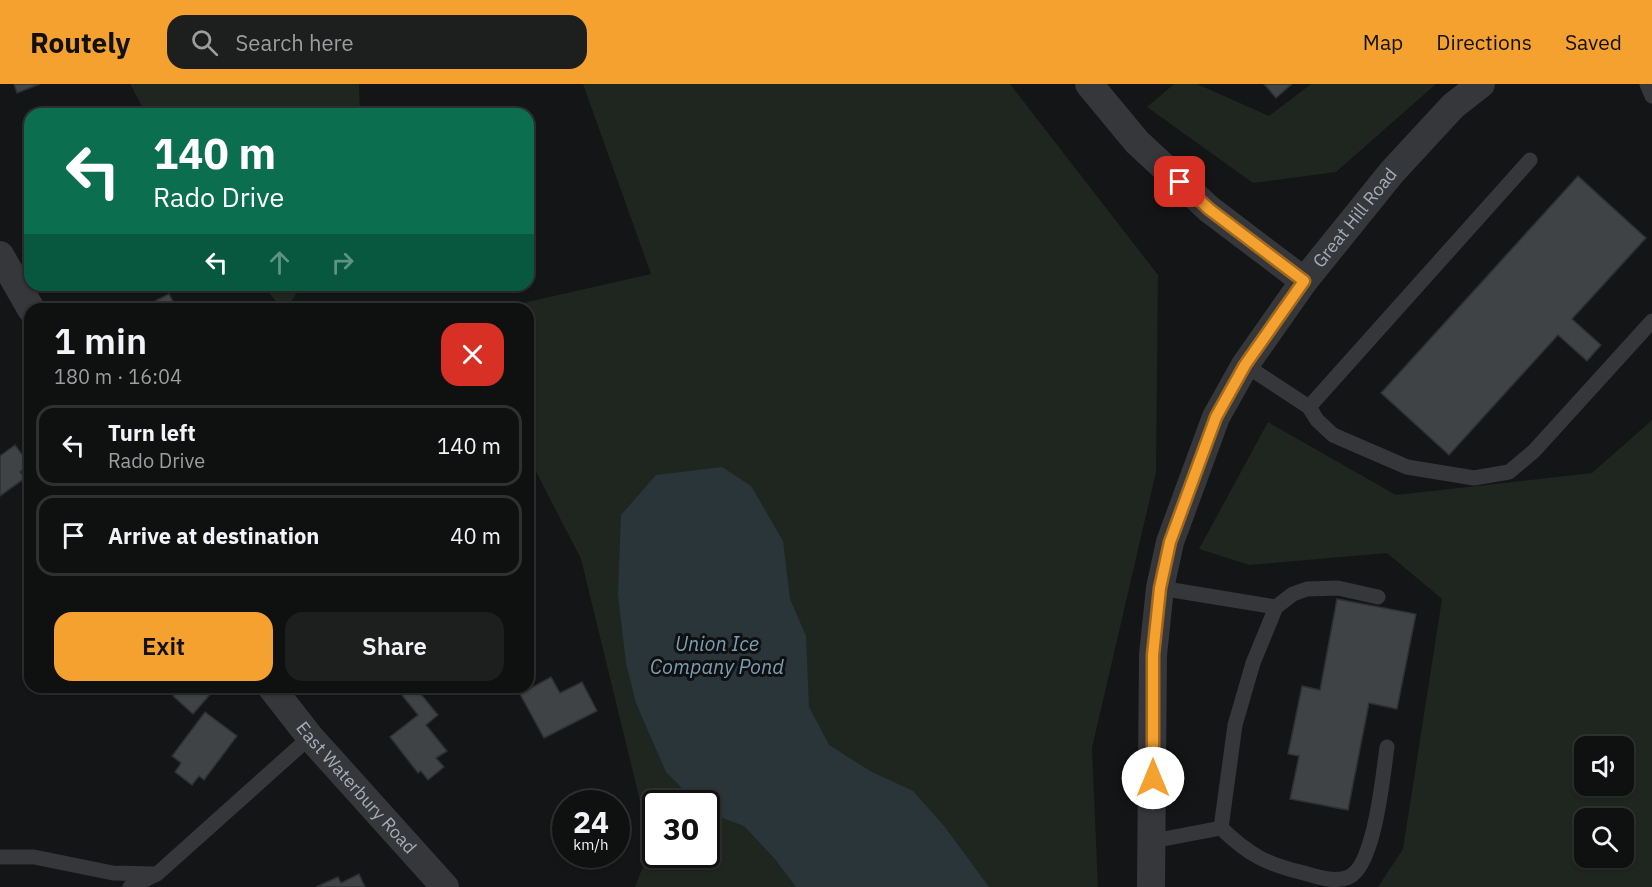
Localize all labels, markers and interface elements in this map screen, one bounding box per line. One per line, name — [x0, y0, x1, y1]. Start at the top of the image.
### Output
search box — [167, 15, 587, 69]
text: Routely — [30, 24, 131, 61]
icon: search — [188, 26, 221, 59]
text: Search here — [236, 28, 354, 57]
text: Map — [1363, 28, 1403, 56]
text: Directions — [1436, 28, 1532, 56]
text: Saved — [1565, 28, 1622, 56]
text: 140 m — [153, 126, 276, 181]
icon: left — [54, 132, 132, 210]
pin — [1154, 156, 1205, 207]
street label: Great Hill Road — [1307, 163, 1402, 272]
icon: arrive — [1163, 165, 1196, 198]
text: Rado Drive — [153, 179, 284, 214]
icon: left — [200, 246, 233, 279]
icon: ahead — [263, 246, 296, 279]
icon: right — [326, 246, 359, 279]
text: 1 min — [54, 317, 147, 364]
button: close — [441, 323, 504, 386]
text: 180 m · 16:04 — [54, 363, 182, 390]
text: Turn left — [108, 418, 196, 447]
icon: left — [57, 429, 90, 462]
text: 140 m — [437, 431, 501, 460]
text: Rado Drive — [108, 447, 205, 474]
icon: arrive — [57, 519, 90, 552]
text: Arrive at destination — [108, 521, 319, 550]
text: 40 m — [450, 521, 501, 550]
button: Exit — [54, 612, 273, 681]
button: Share — [285, 612, 504, 681]
water label: Union Ice Company Pond — [650, 630, 784, 680]
street label: East Waterbury Road — [291, 717, 422, 858]
map controls — [1574, 736, 1634, 868]
button: sound — [1574, 736, 1634, 796]
position arrow — [1121, 746, 1185, 810]
speed limit sign: 30 — [642, 790, 720, 868]
text: 24 — [573, 802, 609, 841]
button: search — [1574, 808, 1634, 868]
text: km/h — [573, 835, 609, 854]

